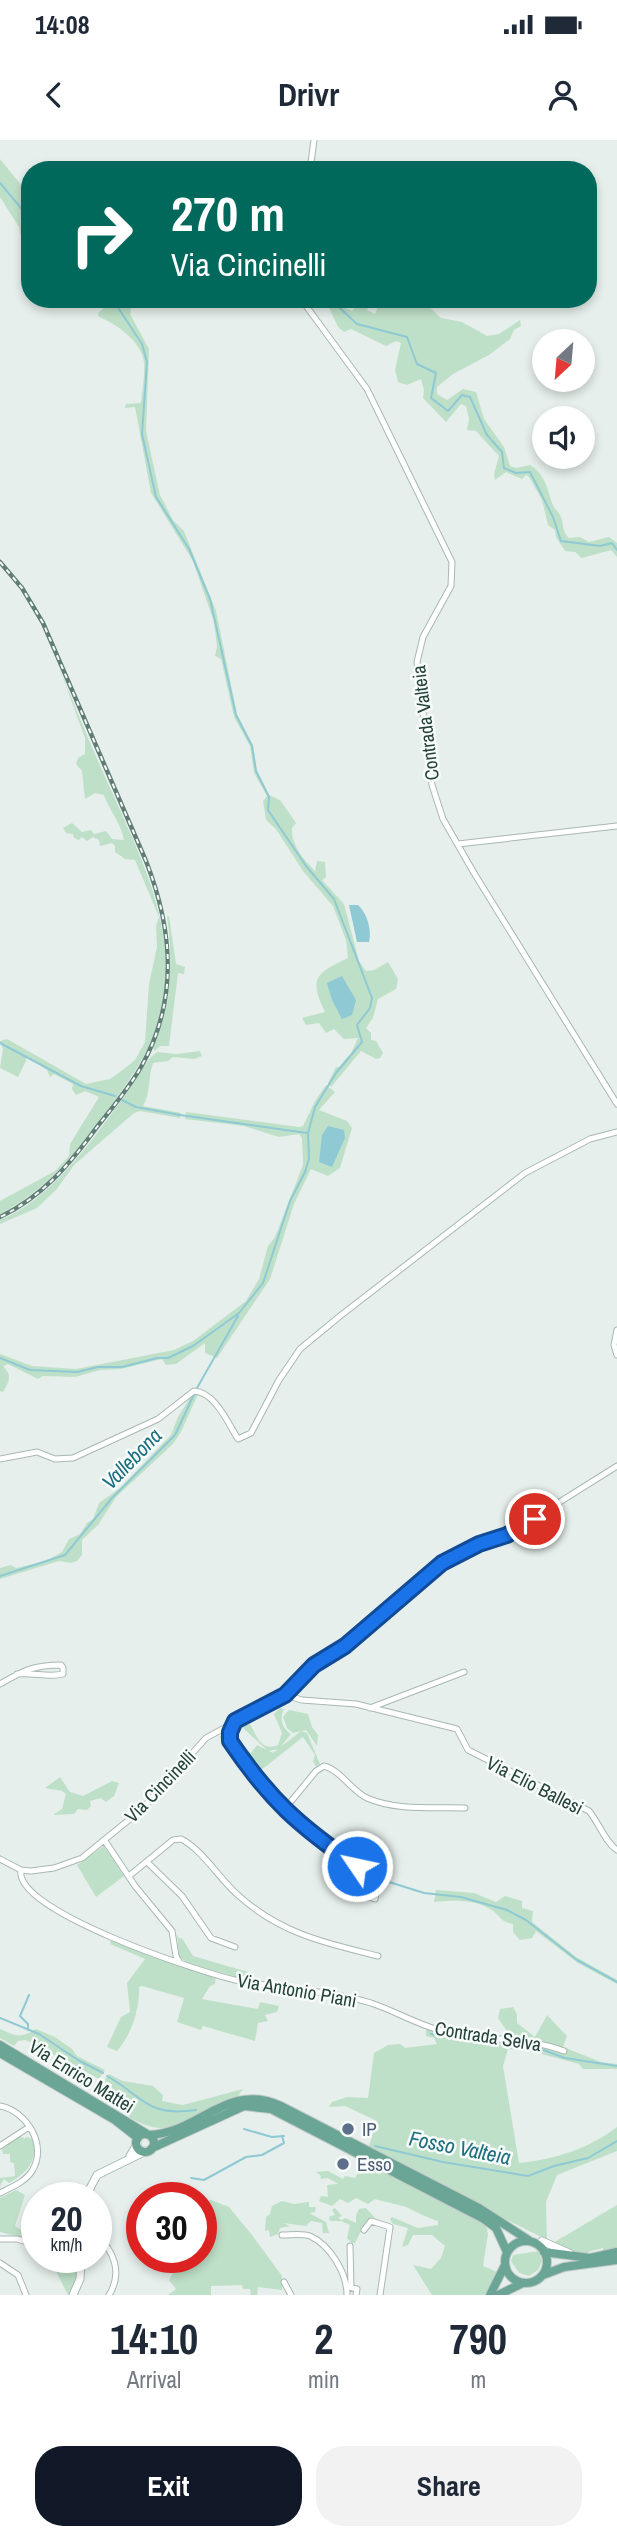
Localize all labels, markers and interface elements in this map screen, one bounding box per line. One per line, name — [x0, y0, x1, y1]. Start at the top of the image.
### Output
text: 14:08 — [35, 7, 90, 42]
text: Drivr — [278, 73, 339, 116]
icon: back — [35, 76, 73, 114]
icon: person — [544, 76, 582, 114]
text: 270 m — [171, 180, 285, 246]
icon: right — [56, 189, 147, 280]
text: Via Cincinelli — [171, 243, 327, 286]
north arrow — [532, 329, 595, 392]
map controls — [532, 329, 595, 469]
button: sound — [532, 406, 595, 469]
street label: Contrada Valteia — [405, 664, 445, 782]
water label: Vallebona — [95, 1422, 168, 1496]
pin — [505, 1489, 565, 1549]
icon: arrive — [516, 1500, 554, 1538]
street label: Via Cincinelli — [119, 1744, 201, 1828]
street label: Via Elio Ballesi — [482, 1749, 588, 1821]
position arrow — [320, 1829, 394, 1903]
street label: Via Antonio Piani — [235, 1967, 359, 2013]
street label: Contrada Selva — [433, 2015, 543, 2057]
street label: Via Enrico Mattei — [24, 2033, 140, 2119]
place label: IP — [362, 2116, 377, 2142]
marker: IP — [340, 2121, 356, 2137]
water label: Fosso Valteia — [407, 2123, 513, 2172]
place label: Esso — [357, 2151, 392, 2177]
marker: Esso — [335, 2156, 351, 2172]
speed limit sign: 30 — [126, 2182, 217, 2273]
text: 20 — [51, 2195, 82, 2242]
text: km/h — [51, 2232, 83, 2257]
text: 14:10 — [110, 2311, 198, 2367]
text: 2 — [314, 2311, 333, 2367]
text: 790 — [450, 2311, 507, 2367]
text: Arrival — [127, 2364, 181, 2395]
text: min — [308, 2364, 340, 2395]
text: m — [470, 2364, 486, 2395]
button: Exit — [35, 2446, 302, 2526]
button: Share — [316, 2446, 582, 2526]

